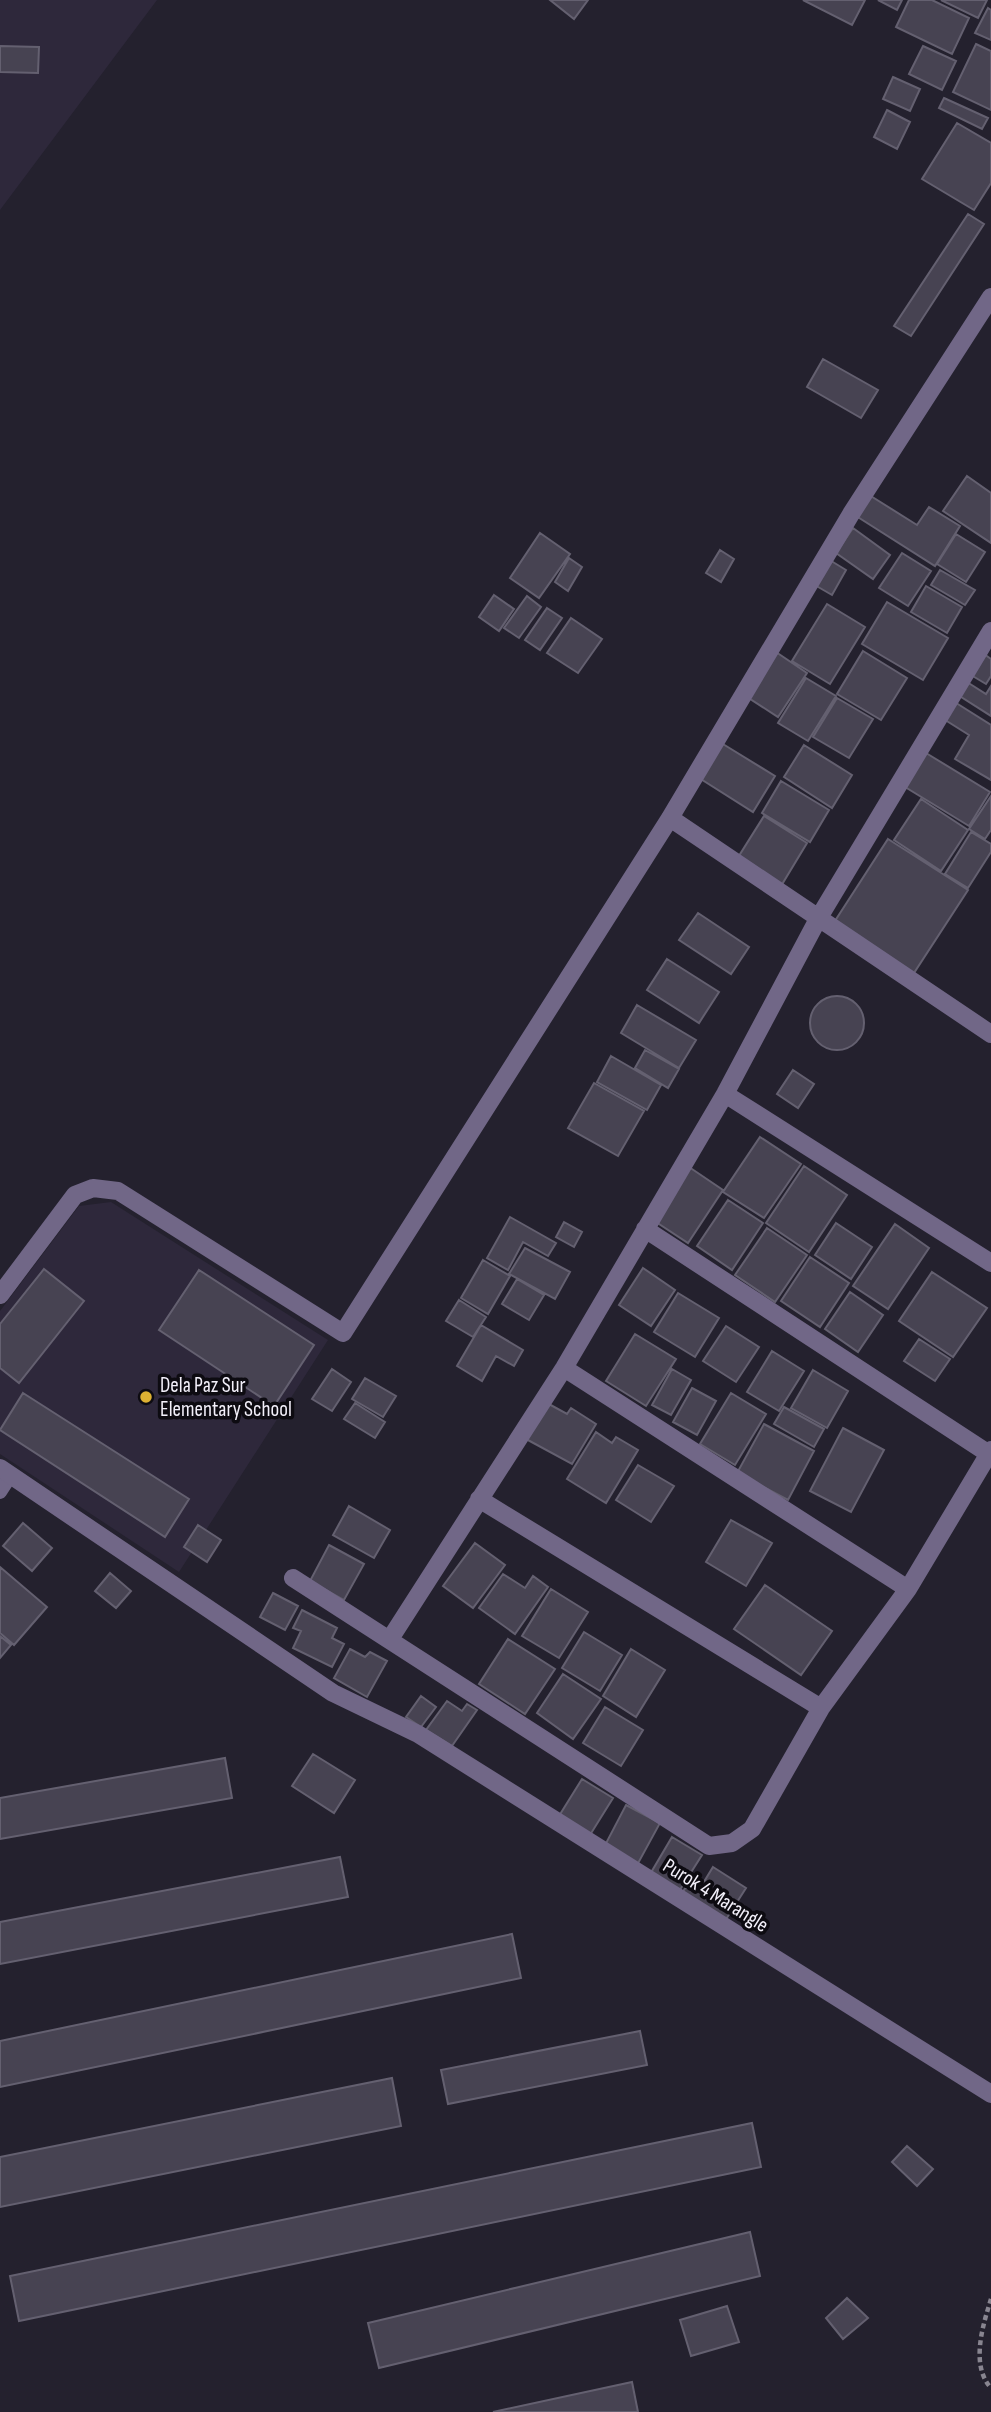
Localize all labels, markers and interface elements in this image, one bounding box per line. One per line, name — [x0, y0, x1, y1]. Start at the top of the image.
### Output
place label: Dela Paz Sur Elementary School — [160, 1373, 292, 1422]
marker: Dela Paz Sur Elementary School — [138, 1389, 154, 1405]
street label: Purok 4 Marangle — [658, 1853, 773, 1938]

